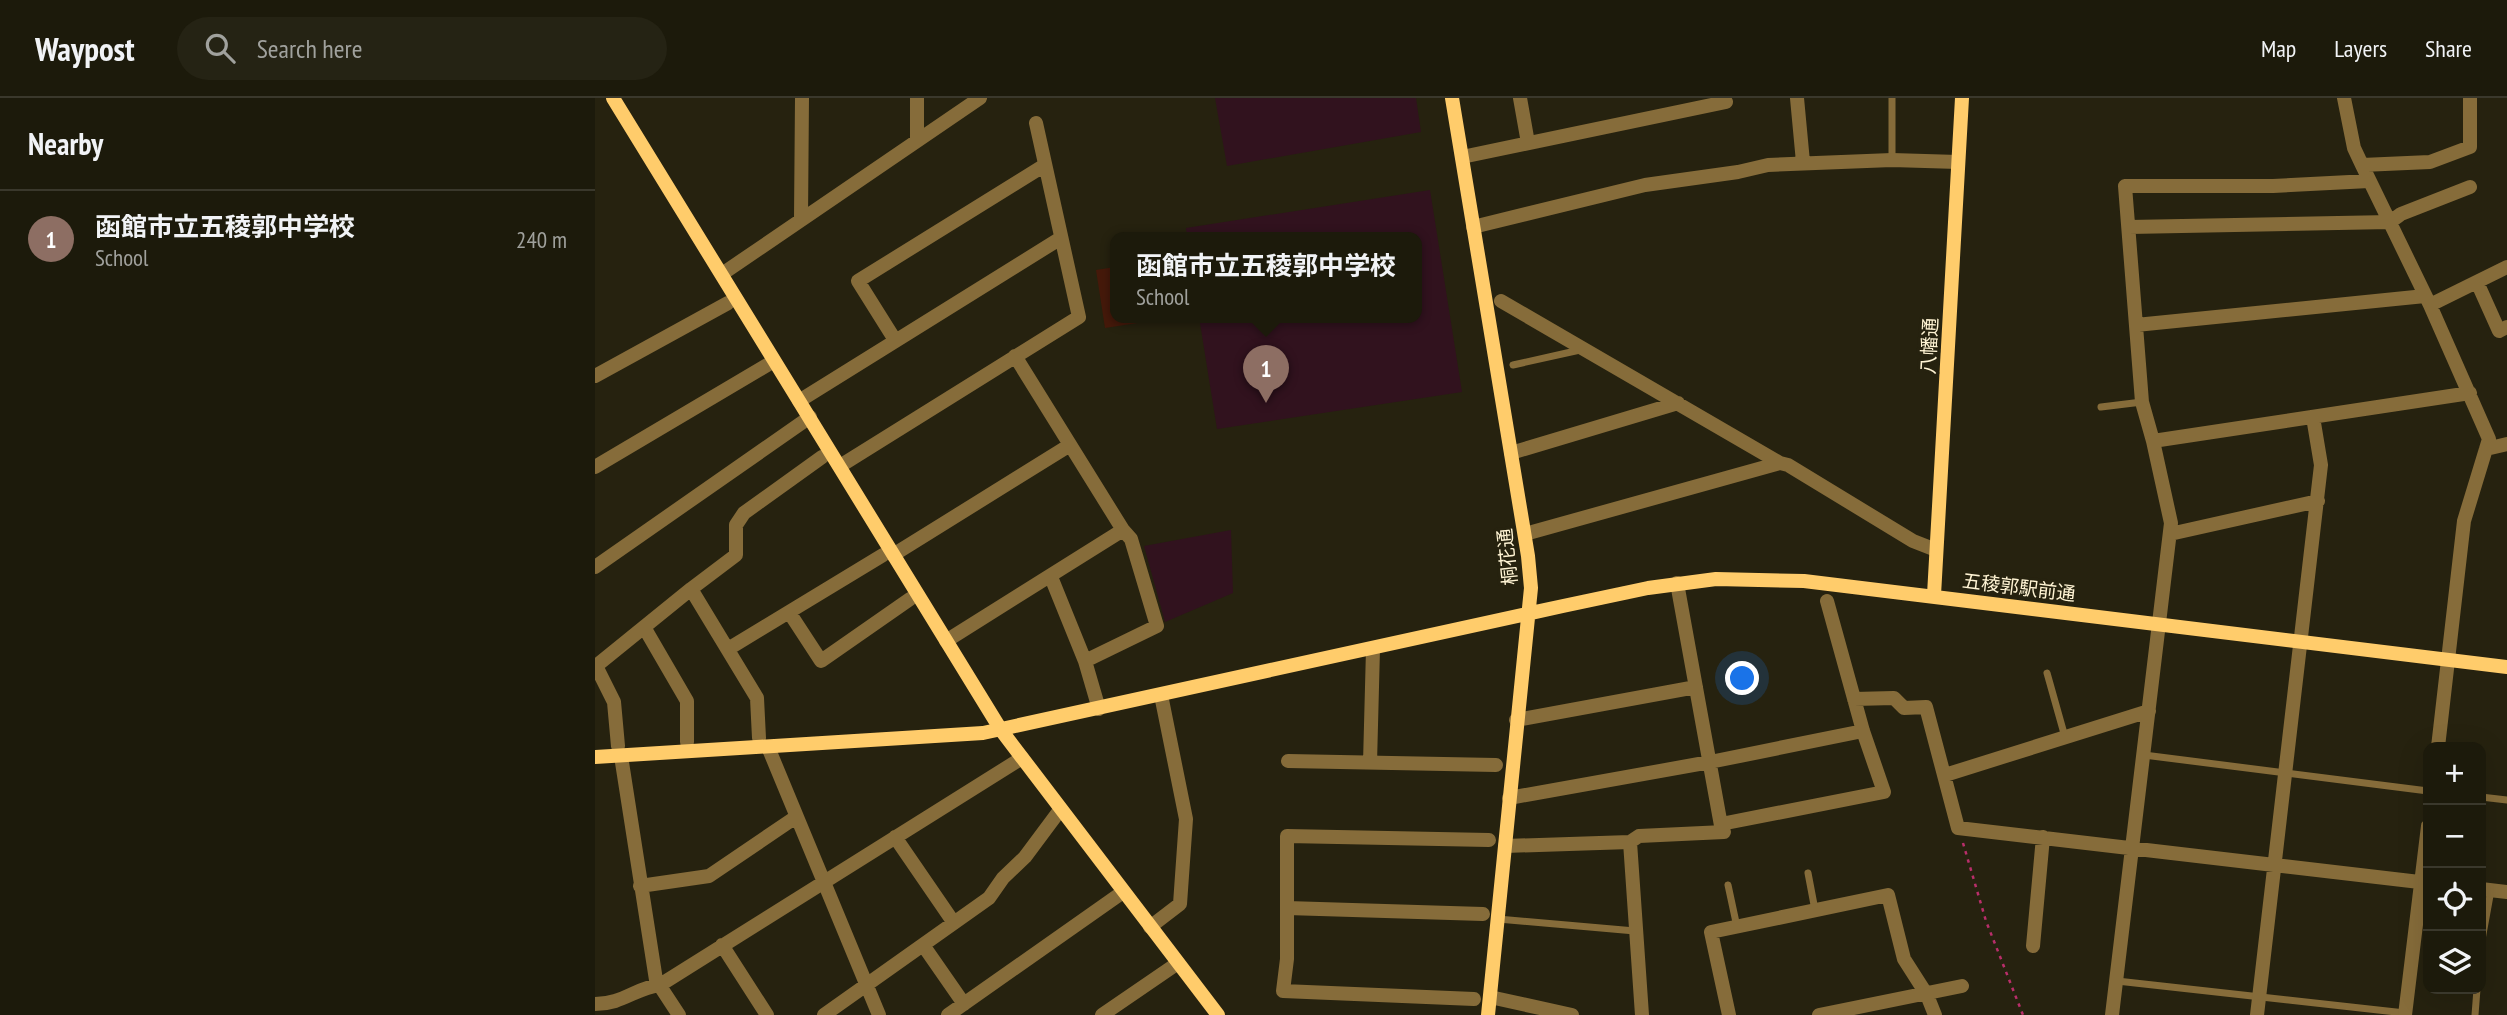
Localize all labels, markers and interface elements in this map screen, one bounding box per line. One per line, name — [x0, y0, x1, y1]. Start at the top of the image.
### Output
search box — [177, 17, 667, 80]
text: Waypost — [35, 27, 135, 70]
icon: search — [201, 29, 239, 67]
text: Search here — [257, 32, 362, 65]
text: Map — [2261, 33, 2296, 64]
text: Layers — [2334, 33, 2387, 64]
text: Share — [2425, 33, 2472, 64]
text: Nearby — [28, 124, 103, 163]
text: 函館市立五稜郭中学校 — [95, 210, 355, 243]
text: 1 — [46, 225, 57, 254]
text: 240 m — [516, 225, 567, 254]
popup — [1110, 232, 1422, 323]
text: School — [95, 243, 148, 272]
text: 函館市立五稜郭中学校 — [1136, 249, 1396, 282]
text: School — [1136, 282, 1189, 311]
street label: 八幡通 — [1916, 317, 1942, 375]
pin: 1 — [1243, 345, 1289, 403]
street label: 桐花通 — [1492, 527, 1522, 587]
street label: 五稜郭駅前通 — [1961, 568, 2077, 606]
your location — [1725, 661, 1759, 695]
map controls — [2423, 742, 2486, 994]
button: + — [2423, 742, 2486, 805]
button: − — [2423, 805, 2486, 868]
button: locate — [2423, 868, 2486, 931]
button: layers — [2423, 931, 2486, 994]

